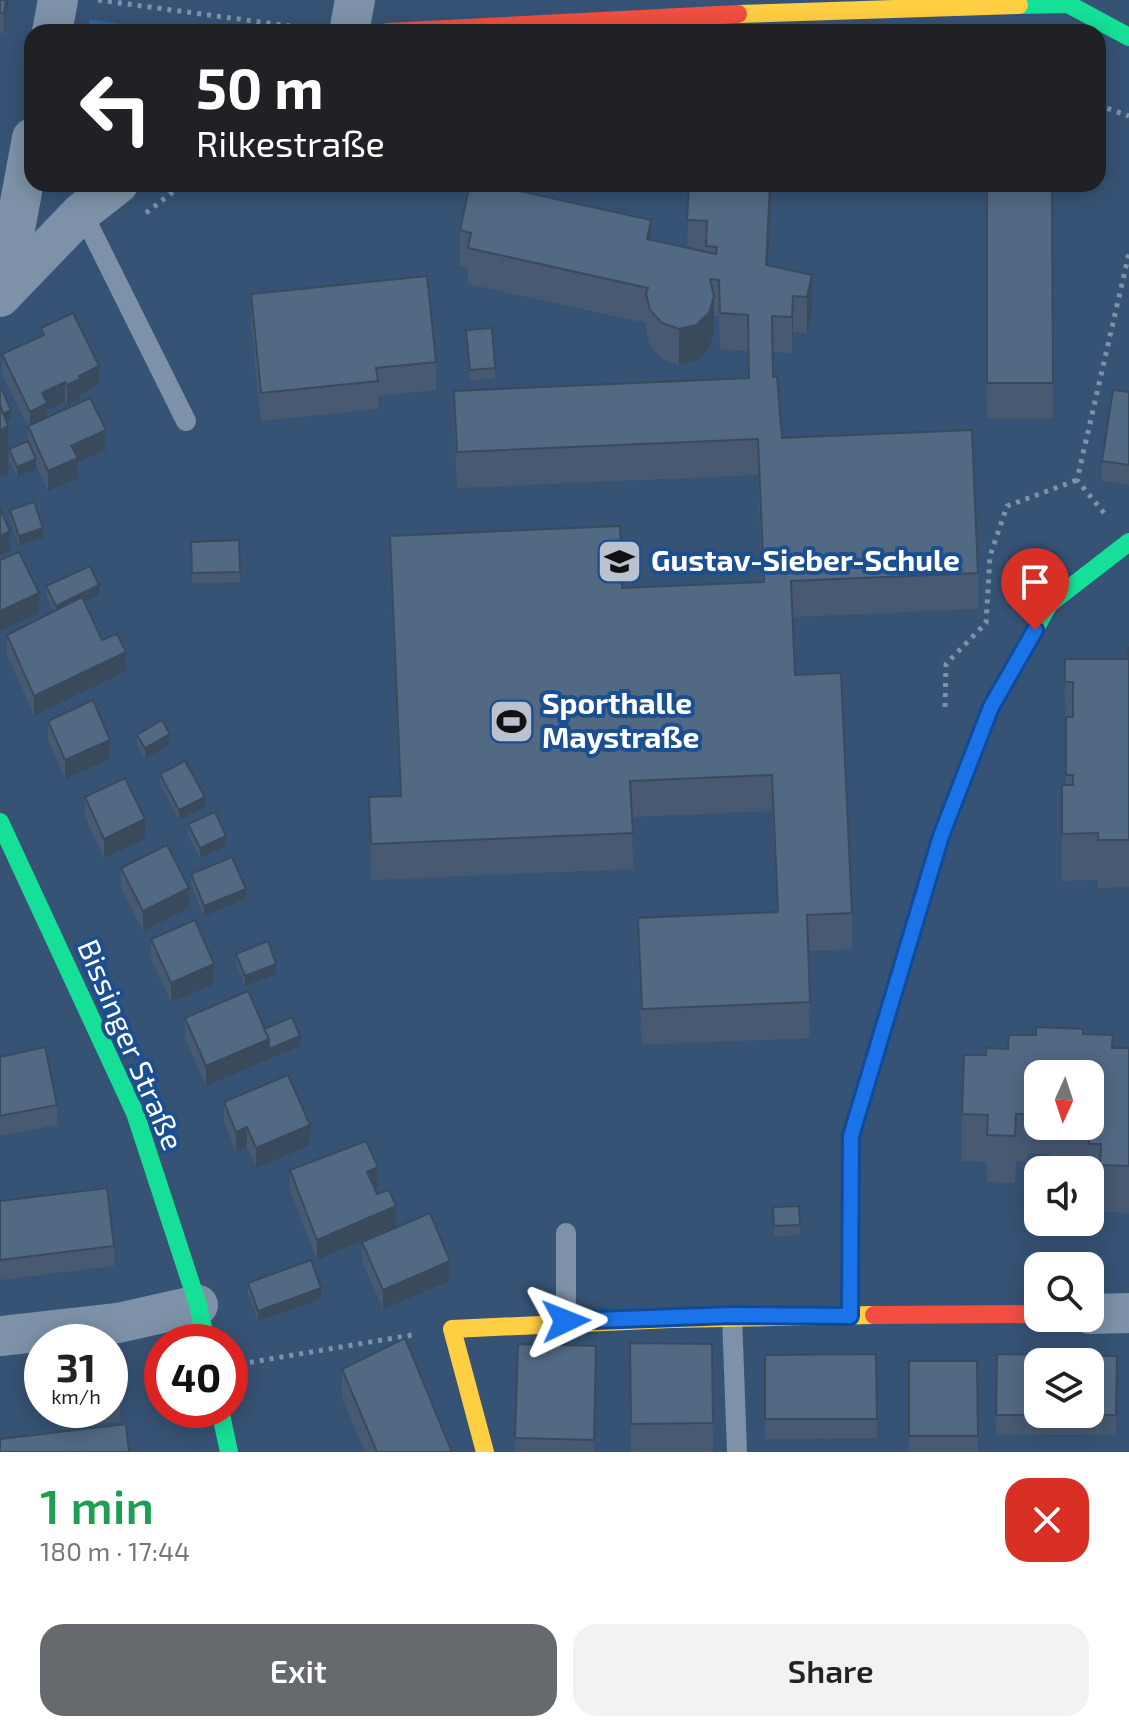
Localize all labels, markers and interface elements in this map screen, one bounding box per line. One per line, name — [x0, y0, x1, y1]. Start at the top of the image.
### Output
text: 50 m — [196, 53, 324, 120]
icon: left — [64, 56, 168, 160]
text: Rilkestraße — [196, 121, 385, 164]
school or university icon: Gustav-Sieber-Schule — [596, 537, 644, 585]
place label: Gustav-Sieber-Schule — [651, 541, 960, 577]
pin — [1001, 548, 1069, 630]
icon: arrive — [1013, 560, 1057, 604]
place label: Sporthalle Maystraße — [542, 684, 700, 755]
sports icon: Sporthalle Maystraße — [487, 697, 535, 745]
street label: Bissinger Straße — [71, 934, 192, 1155]
north arrow — [1024, 1060, 1104, 1140]
map controls — [1024, 1060, 1104, 1428]
button: sound — [1024, 1156, 1104, 1236]
button: search — [1024, 1252, 1104, 1332]
position arrow — [524, 1279, 608, 1363]
speed limit sign: 40 — [144, 1324, 248, 1428]
text: 31 — [56, 1342, 96, 1390]
button: layers — [1024, 1348, 1104, 1428]
text: km/h — [51, 1384, 101, 1408]
text: 1 min — [40, 1476, 154, 1534]
button: close — [1005, 1478, 1089, 1562]
text: 180 m · 17:44 — [40, 1535, 190, 1566]
button: Exit — [40, 1624, 557, 1716]
button: Share — [573, 1624, 1089, 1716]

